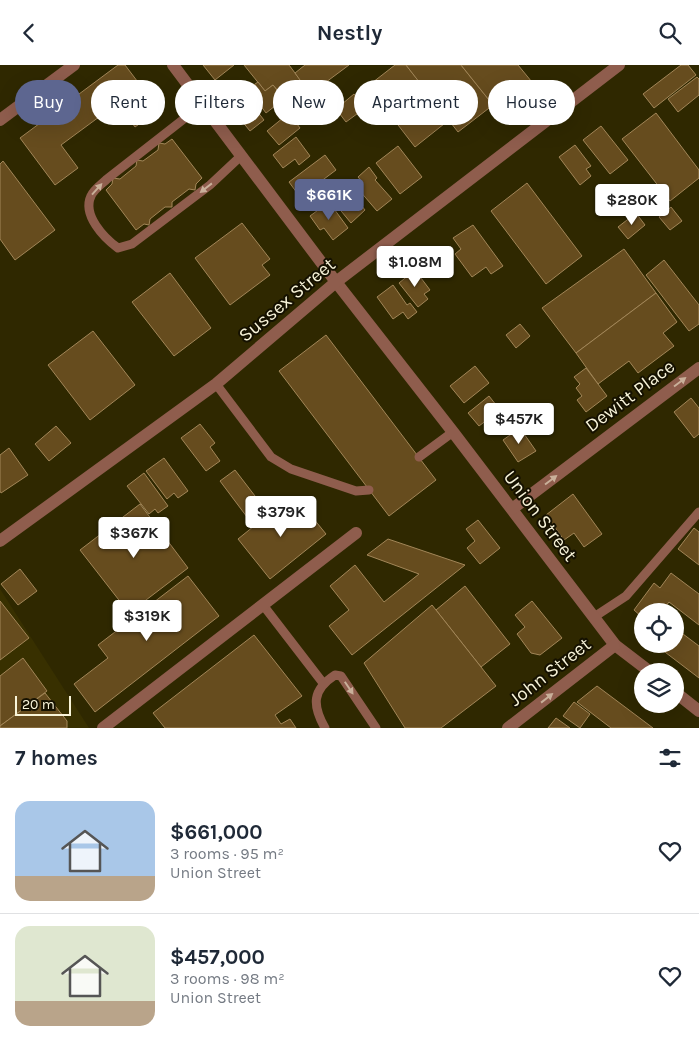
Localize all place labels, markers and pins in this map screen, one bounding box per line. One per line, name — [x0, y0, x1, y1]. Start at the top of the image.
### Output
pin: $661K — [294, 179, 364, 221]
pin: $280K — [597, 184, 667, 226]
pin: $1.08M — [374, 245, 456, 288]
pin: $457K — [484, 403, 554, 445]
pin: $379K — [246, 495, 316, 538]
pin: $367K — [99, 517, 169, 559]
pin: $319K — [112, 599, 182, 642]

